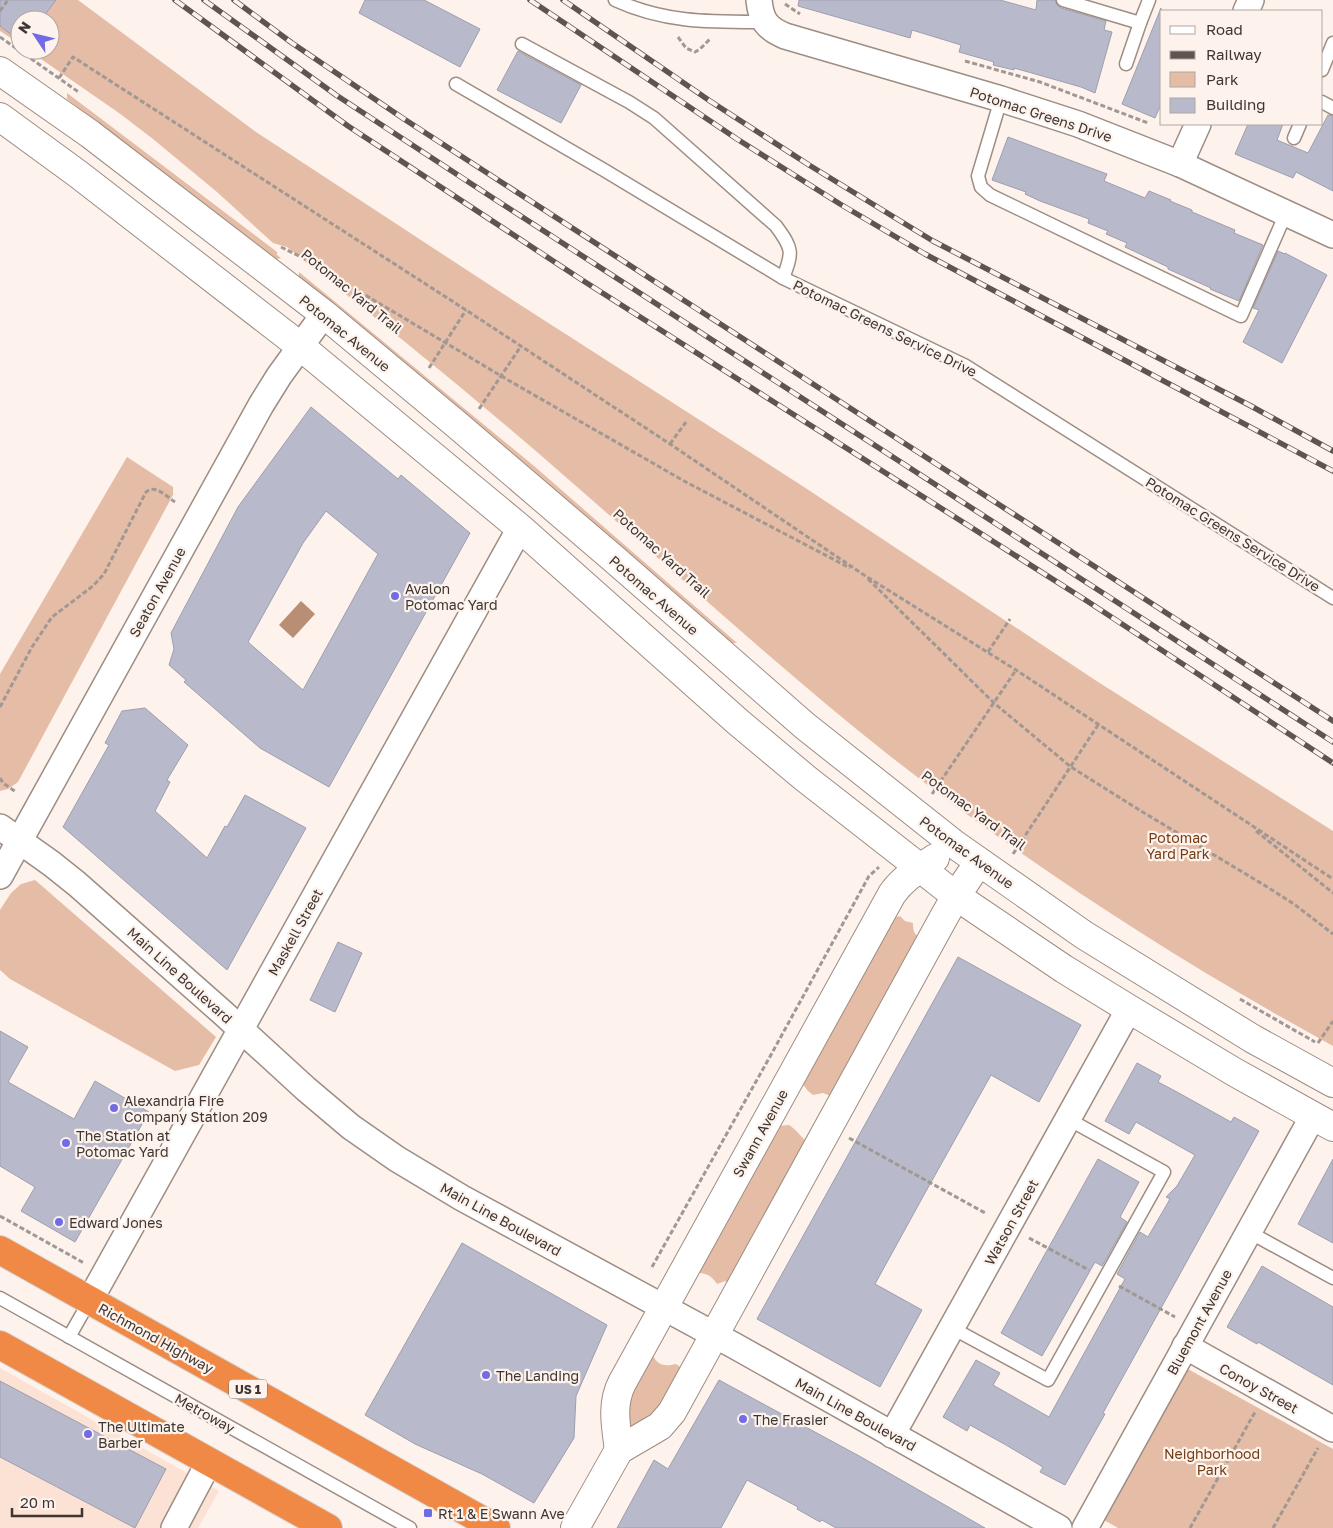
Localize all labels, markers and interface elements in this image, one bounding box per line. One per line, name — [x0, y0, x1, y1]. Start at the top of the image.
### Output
north arrow — [10, 10, 60, 60]
legend — [1160, 10, 1323, 125]
text: N — [14, 18, 34, 36]
text: Road — [1206, 20, 1243, 38]
text: Railway — [1206, 45, 1262, 63]
text: Park — [1206, 70, 1239, 88]
street label: Potomac Greens Drive — [968, 83, 1114, 145]
text: Building — [1206, 95, 1266, 113]
street label: Potomac Yard Trail — [298, 245, 406, 337]
street label: Potomac Greens Service Drive — [790, 276, 980, 380]
street label: Potomac Avenue — [296, 291, 394, 375]
street label: Potomac Greens Service Drive — [1143, 473, 1323, 595]
street label: Potomac Yard Trail — [610, 505, 714, 601]
street label: Seaton Avenue — [125, 544, 189, 640]
street label: Potomac Avenue — [606, 552, 702, 638]
place label: Avalon Potomac Yard — [405, 580, 498, 613]
marker: Avalon Potomac Yard — [389, 590, 401, 602]
street label: Potomac Yard Trail — [918, 766, 1030, 854]
street label: Potomac Avenue — [917, 812, 1017, 892]
park label: Potomac Yard Park — [1146, 829, 1210, 862]
street label: Maskell Street — [264, 885, 326, 979]
street label: Main Line Boulevard — [124, 923, 236, 1027]
street label: Swann Avenue — [729, 1086, 791, 1180]
place label: Alexandria Fire Company Station 209 — [124, 1092, 268, 1125]
marker: Alexandria Fire Company Station 209 — [108, 1102, 120, 1114]
place label: The Station at Potomac Yard — [76, 1127, 170, 1160]
marker: The Station at Potomac Yard — [60, 1137, 72, 1149]
street label: Watson Street — [980, 1176, 1042, 1268]
street label: Main Line Boulevard — [438, 1179, 564, 1259]
place label: Edward Jones — [69, 1214, 163, 1231]
marker: Edward Jones — [53, 1216, 65, 1228]
street label: Bluemont Avenue — [1163, 1266, 1235, 1378]
street label: Richmond Highway — [95, 1299, 217, 1377]
street label: Conoy Street — [1217, 1359, 1301, 1417]
place label: The Landing — [496, 1367, 579, 1384]
marker: The Landing — [480, 1369, 492, 1381]
street label: Main Line Boulevard — [793, 1374, 919, 1454]
road number: US 1 — [229, 1380, 267, 1398]
street label: Metroway — [172, 1390, 238, 1436]
place label: The Frasier — [753, 1411, 829, 1428]
marker: The Frasier — [737, 1413, 749, 1425]
place label: The Ultimate Barber — [98, 1418, 185, 1451]
marker: The Ultimate Barber — [82, 1428, 94, 1440]
park label: Neighborhood Park — [1164, 1445, 1260, 1478]
scale bar — [12, 1486, 82, 1518]
text: 20 m — [20, 1493, 55, 1511]
place label: Rt 1 & E Swann Ave — [438, 1505, 565, 1522]
marker: Rt 1 & E Swann Ave — [422, 1507, 434, 1519]

